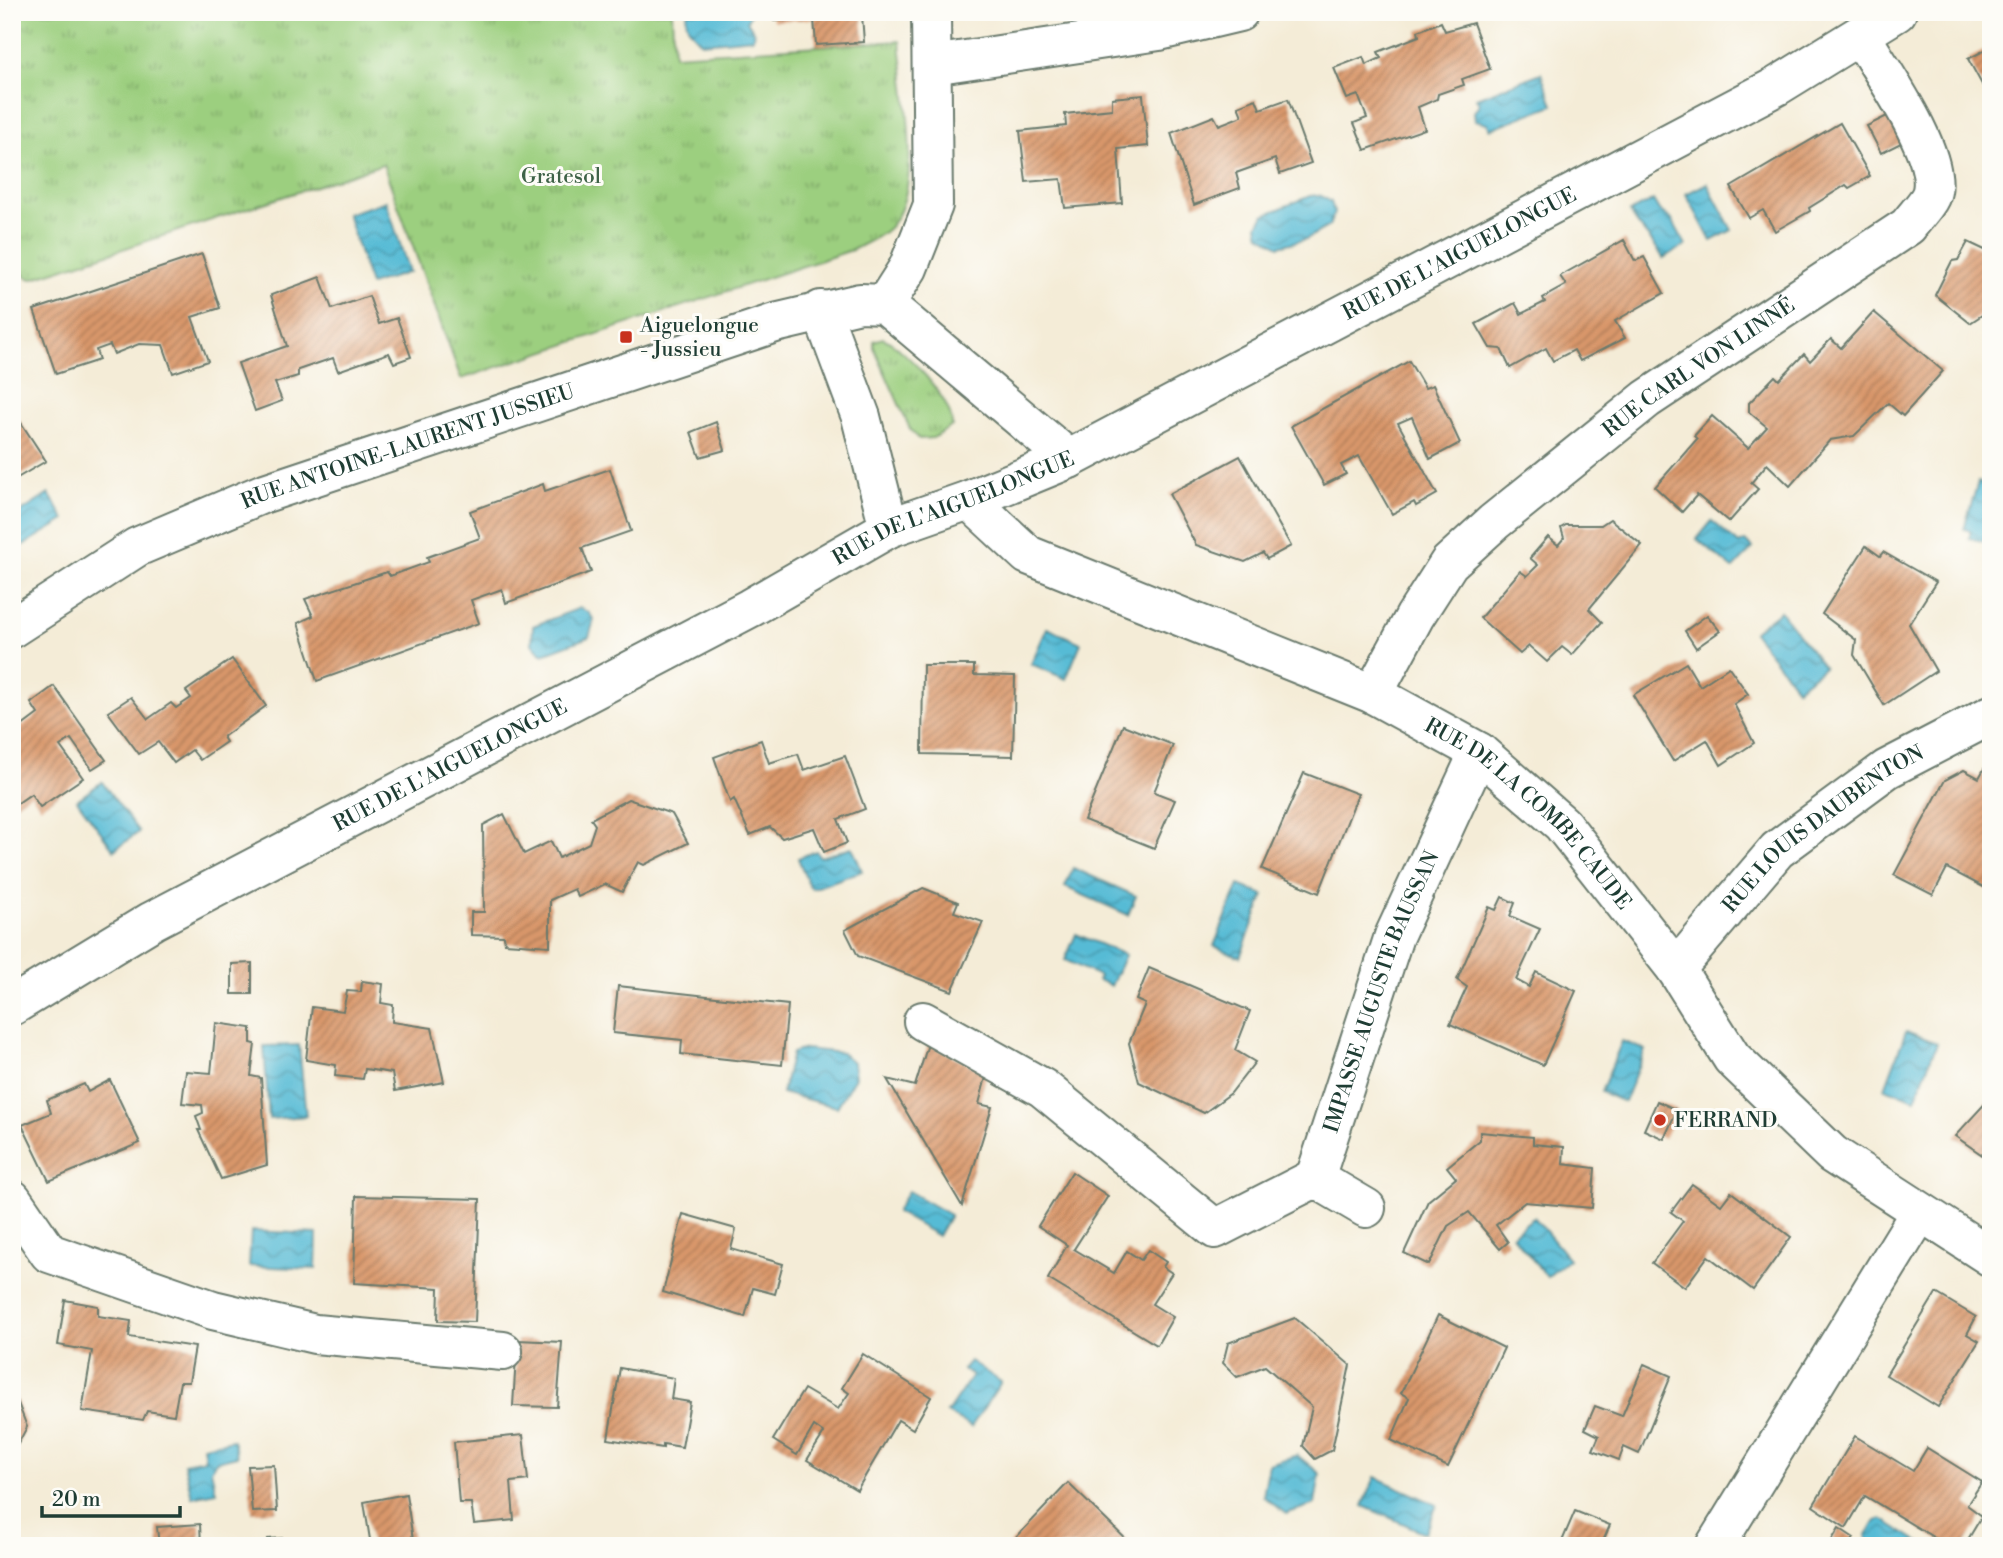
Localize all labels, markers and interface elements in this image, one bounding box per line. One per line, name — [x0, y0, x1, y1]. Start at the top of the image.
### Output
park label: Gratesol — [521, 164, 601, 190]
street label: RUE DE L'AIGUELONGUE — [1338, 182, 1581, 327]
street label: RUE CARL VON LINNÉ — [1598, 291, 1800, 444]
place label: Aiguelongue - Jussieu — [639, 313, 759, 363]
marker: Aiguelongue - Jussieu — [618, 329, 634, 345]
street label: RUE ANTOINE-LAURENT JUSSIEU — [237, 379, 578, 515]
street label: RUE DE L'AIGUELONGUE — [828, 446, 1078, 572]
street label: RUE DE L'AIGUELONGUE — [329, 694, 572, 838]
street label: RUE DE LA COMBE CAUDE — [1420, 713, 1636, 915]
street label: RUE LOUIS DAUBENTON — [1717, 740, 1929, 919]
street label: IMPASSE AUGUSTE BAUSSAN — [1319, 847, 1446, 1136]
place label: FERRAND — [1674, 1108, 1777, 1134]
marker: FERRAND — [1652, 1112, 1668, 1128]
scale bar — [42, 1474, 180, 1518]
text: 20 m — [52, 1487, 101, 1513]

